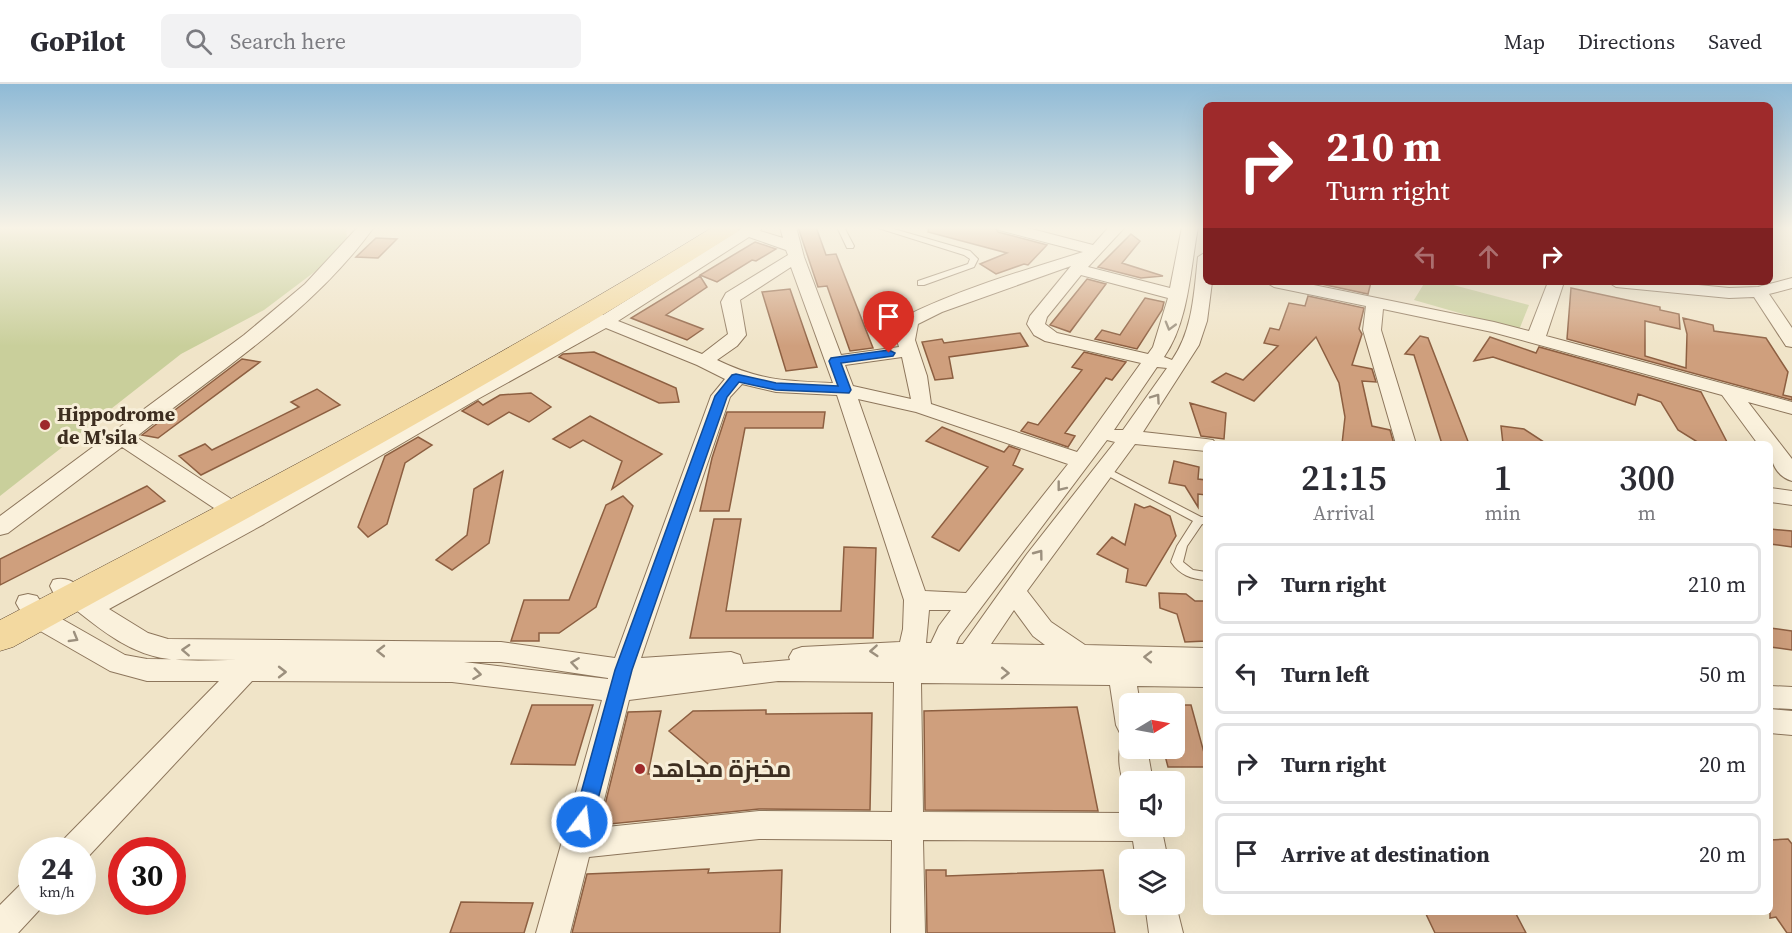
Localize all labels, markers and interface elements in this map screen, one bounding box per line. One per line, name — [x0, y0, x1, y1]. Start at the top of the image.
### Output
search box — [161, 14, 581, 68]
text: GoPilot — [30, 22, 125, 60]
icon: search — [182, 25, 215, 58]
text: Search here — [230, 26, 346, 56]
text: Map — [1504, 27, 1545, 56]
text: Directions — [1578, 27, 1675, 56]
text: Saved — [1708, 27, 1762, 56]
text: 210 m — [1326, 117, 1441, 175]
icon: right — [1227, 126, 1305, 204]
text: Turn right — [1326, 172, 1450, 209]
icon: left — [1409, 240, 1442, 273]
icon: ahead — [1472, 240, 1505, 273]
icon: right — [1535, 240, 1568, 273]
pin — [863, 291, 914, 353]
icon: arrive — [872, 300, 905, 333]
one-way arrow — [1165, 320, 1177, 331]
one-way arrow — [1149, 394, 1160, 405]
place label: Hippodrome de M'sila — [57, 400, 175, 451]
marker: Hippodrome de M'sila — [38, 418, 52, 432]
text: 21:15 — [1301, 453, 1387, 502]
text: 1 — [1493, 453, 1512, 502]
text: 300 — [1619, 453, 1675, 502]
one-way arrow — [1058, 480, 1069, 491]
text: Arrival — [1313, 499, 1375, 527]
text: min — [1485, 499, 1521, 527]
text: m — [1638, 499, 1656, 527]
one-way arrow — [1032, 550, 1043, 561]
icon: right — [1230, 567, 1263, 600]
text: Turn right — [1281, 569, 1386, 599]
text: 210 m — [1688, 569, 1746, 599]
one-way arrow — [68, 630, 78, 642]
one-way arrow — [182, 643, 191, 656]
one-way arrow — [377, 645, 386, 657]
one-way arrow — [870, 645, 879, 658]
one-way arrow — [1143, 650, 1152, 663]
one-way arrow — [571, 657, 580, 669]
icon: left — [1230, 657, 1263, 690]
text: Turn left — [1281, 659, 1369, 689]
text: 50 m — [1699, 659, 1746, 689]
one-way arrow — [278, 666, 287, 678]
one-way arrow — [1001, 667, 1010, 679]
one-way arrow — [472, 668, 481, 680]
north arrow — [1119, 693, 1185, 759]
map controls — [1119, 693, 1185, 915]
icon: right — [1230, 747, 1263, 780]
text: Turn right — [1281, 749, 1386, 779]
text: 20 m — [1699, 749, 1746, 779]
place label: مخبزة مجاهد — [652, 752, 791, 785]
marker: مخبزة مجاهد — [633, 762, 647, 776]
button: sound — [1119, 771, 1185, 837]
position arrow — [550, 790, 614, 854]
speed limit sign: 30 — [108, 837, 186, 915]
icon: arrive — [1230, 837, 1263, 870]
text: Arrive at destination — [1281, 839, 1490, 869]
text: 20 m — [1699, 839, 1746, 869]
text: 24 — [41, 848, 73, 889]
button: layers — [1119, 849, 1185, 915]
text: km/h — [39, 881, 75, 902]

